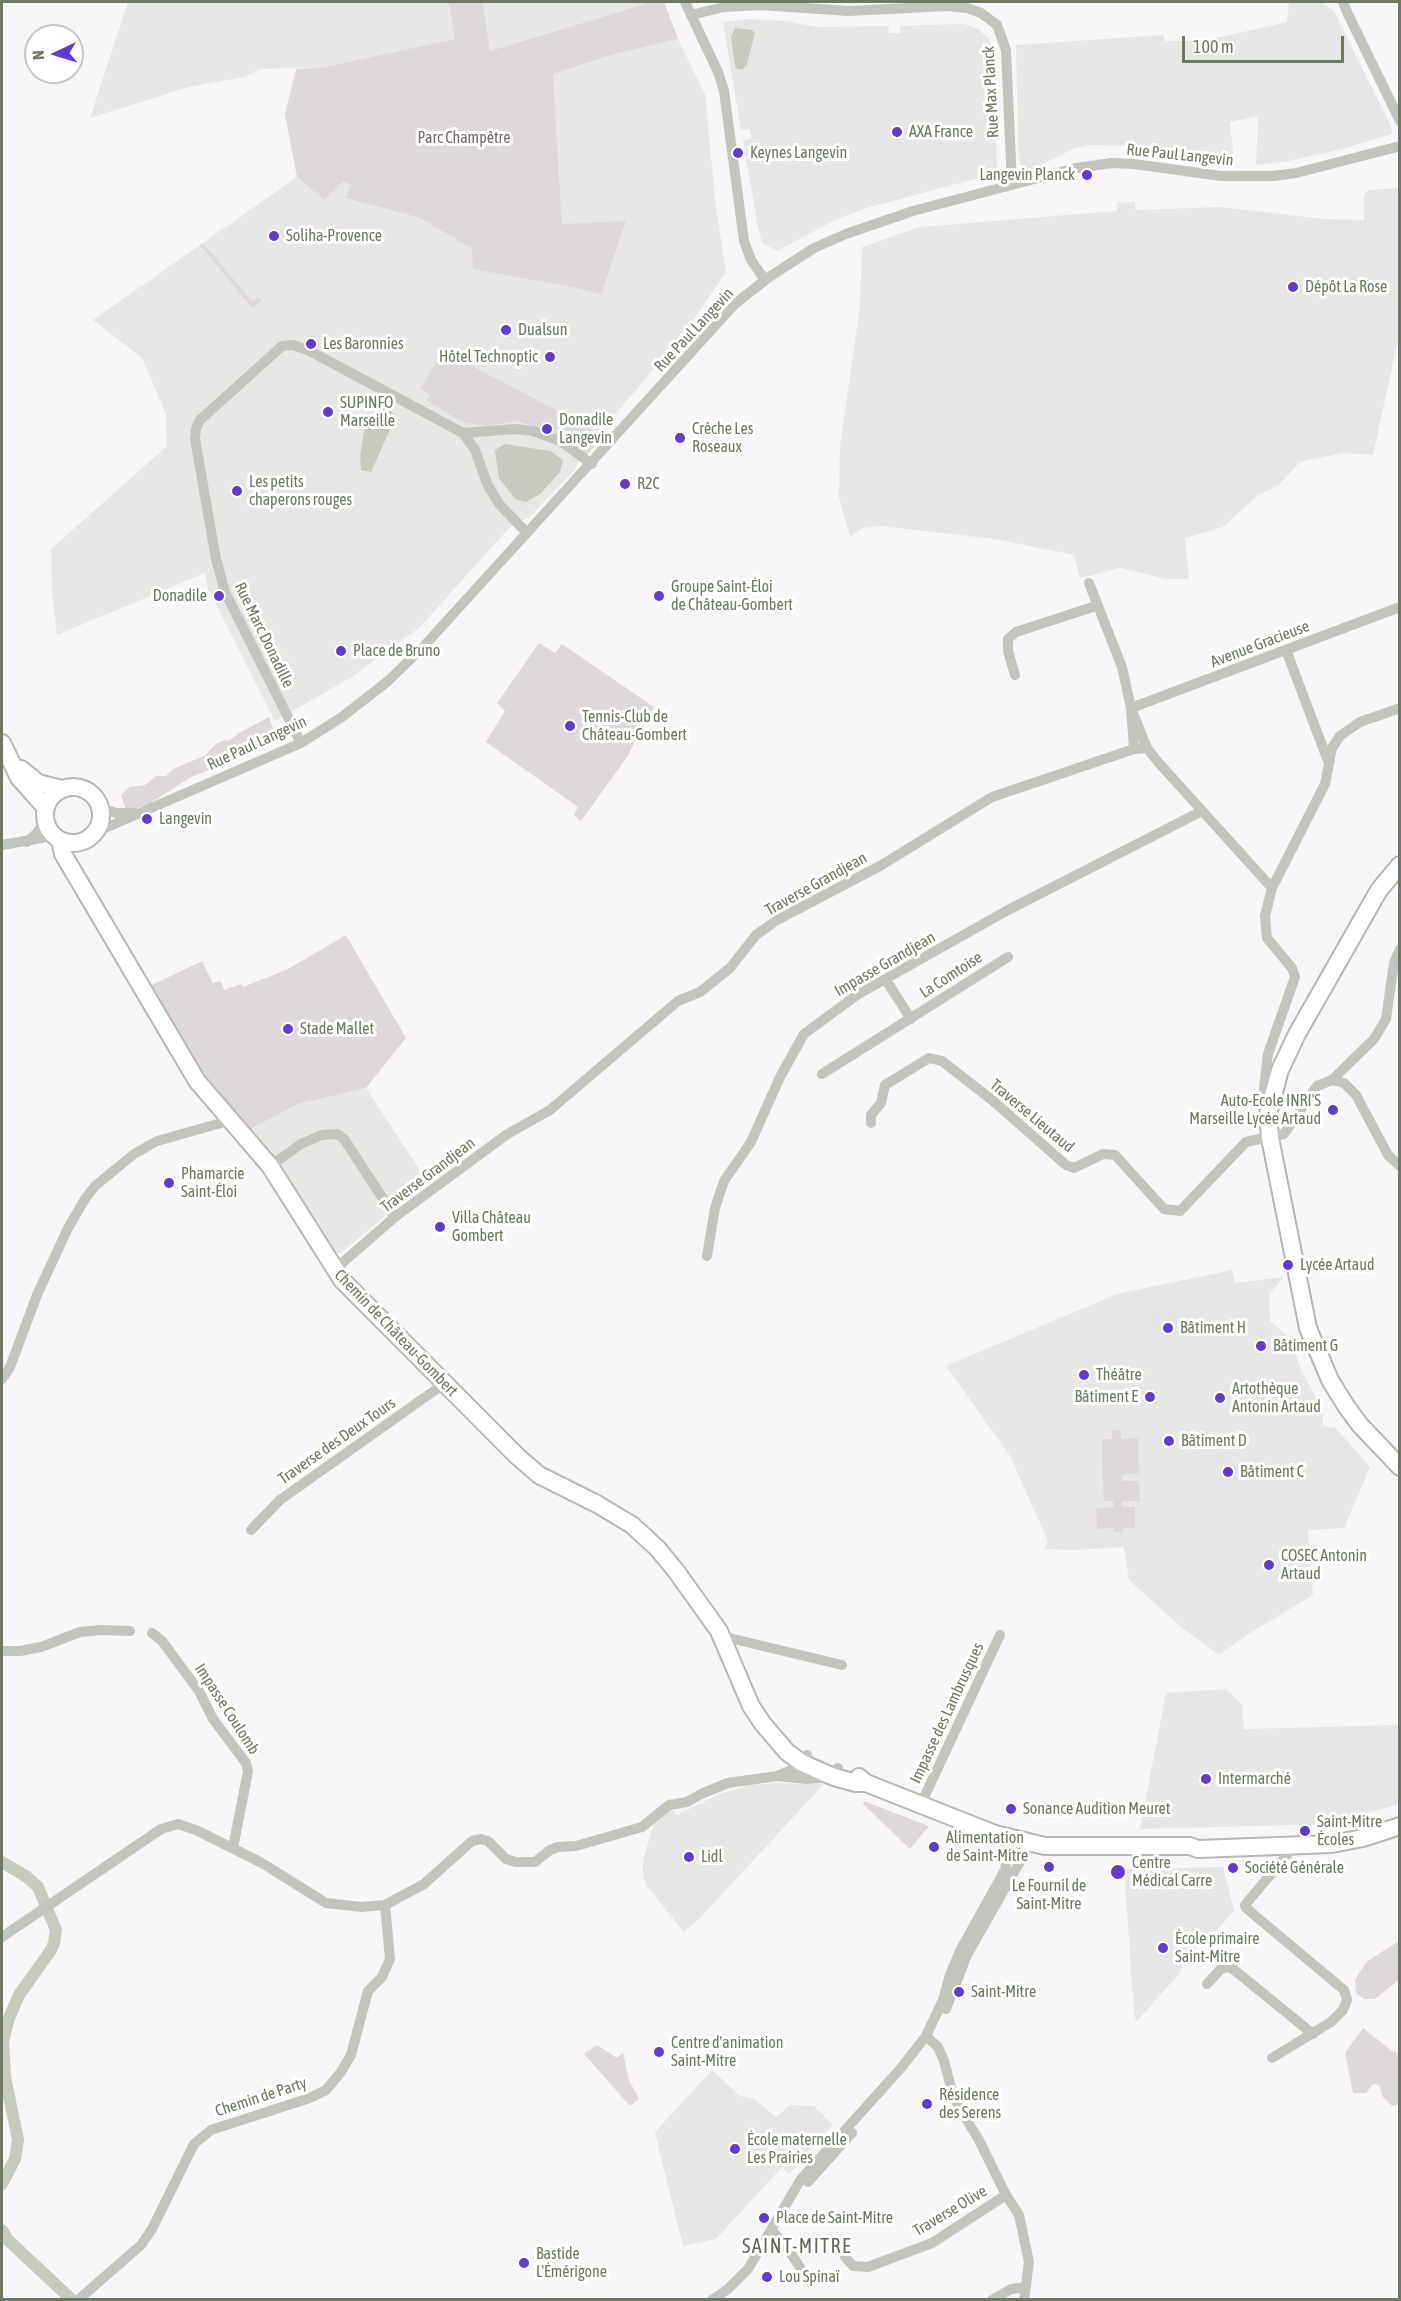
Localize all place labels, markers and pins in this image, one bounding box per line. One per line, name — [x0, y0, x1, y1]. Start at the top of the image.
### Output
place label: AXA France — [909, 122, 973, 142]
marker: AXA France — [890, 125, 904, 139]
place label: Keynes Langevin — [750, 143, 847, 163]
marker: Keynes Langevin — [731, 146, 745, 160]
place label: Langevin Planck — [979, 165, 1075, 185]
marker: Langevin Planck — [1080, 168, 1094, 182]
place label: Soliha-Provence — [286, 226, 382, 246]
marker: Soliha-Provence — [267, 229, 281, 243]
place label: Dépôt La Rose — [1305, 277, 1387, 297]
marker: Dépôt La Rose — [1286, 280, 1300, 294]
place label: Dualsun — [518, 320, 568, 340]
marker: Dualsun — [499, 323, 513, 337]
place label: Les Baronnies — [323, 334, 404, 354]
marker: Les Baronnies — [304, 337, 318, 351]
place label: Hôtel Technoptic — [439, 347, 538, 367]
marker: Hôtel Technoptic — [543, 350, 557, 364]
place label: SUPINFO Marseille — [340, 393, 395, 431]
marker: SUPINFO Marseille — [321, 405, 335, 419]
place label: Donadile Langevin — [559, 410, 613, 448]
place label: Crèche Les Roseaux — [692, 419, 753, 457]
marker: Donadile Langevin — [540, 422, 554, 436]
marker: Crèche Les Roseaux — [673, 431, 687, 445]
place label: Les petits chaperons rouges — [249, 472, 352, 510]
place label: R2C — [637, 474, 660, 494]
marker: R2C — [618, 477, 632, 491]
marker: Les petits chaperons rouges — [230, 484, 244, 498]
place label: Groupe Saint-Éloi de Château-Gombert — [671, 577, 793, 615]
place label: Donadile — [153, 586, 207, 606]
marker: Donadile — [212, 589, 226, 603]
marker: Groupe Saint-Éloi de Château-Gombert — [652, 589, 666, 603]
place label: Place de Bruno — [353, 641, 440, 661]
marker: Place de Bruno — [334, 644, 348, 658]
place label: Tennis-Club de Château-Gombert — [582, 707, 687, 745]
marker: Tennis-Club de Château-Gombert — [563, 719, 577, 733]
place label: Langevin — [159, 809, 212, 829]
marker: Langevin — [140, 812, 154, 826]
place label: Stade Mallet — [300, 1019, 374, 1039]
marker: Stade Mallet — [281, 1022, 295, 1036]
place label: Auto-Ecole INRI'S Marseille Lycée Artaud — [1189, 1091, 1321, 1129]
marker: Auto-Ecole INRI'S Marseille Lycée Artaud — [1326, 1103, 1340, 1117]
place label: Phamarcie Saint-Éloi — [181, 1164, 245, 1202]
marker: Phamarcie Saint-Éloi — [162, 1176, 176, 1190]
place label: Villa Château Gombert — [452, 1208, 531, 1246]
marker: Villa Château Gombert — [433, 1220, 447, 1234]
place label: Lycée Artaud — [1300, 1255, 1374, 1275]
marker: Lycée Artaud — [1281, 1258, 1295, 1272]
place label: Bâtiment H — [1180, 1318, 1246, 1338]
marker: Bâtiment H — [1161, 1321, 1175, 1335]
place label: Bâtiment G — [1273, 1336, 1338, 1356]
marker: Bâtiment G — [1254, 1339, 1268, 1353]
place label: Théâtre — [1096, 1365, 1142, 1385]
marker: Théâtre — [1077, 1368, 1091, 1382]
place label: Artothèque Antonin Artaud — [1232, 1379, 1321, 1417]
place label: Bâtiment E — [1075, 1387, 1138, 1407]
marker: Bâtiment E — [1143, 1390, 1157, 1404]
marker: Artothèque Antonin Artaud — [1213, 1391, 1227, 1405]
place label: Bâtiment D — [1181, 1431, 1247, 1451]
marker: Bâtiment D — [1162, 1434, 1176, 1448]
place label: Bâtiment C — [1240, 1462, 1304, 1482]
marker: Bâtiment C — [1221, 1465, 1235, 1479]
place label: COSEC Antonin Artaud — [1281, 1546, 1367, 1584]
marker: COSEC Antonin Artaud — [1262, 1558, 1276, 1572]
place label: Intermarché — [1218, 1769, 1291, 1789]
marker: Intermarché — [1199, 1772, 1213, 1786]
place label: Sonance Audition Meuret — [1023, 1799, 1170, 1819]
marker: Sonance Audition Meuret — [1004, 1802, 1018, 1816]
place label: Saint-Mitre Écoles — [1317, 1812, 1382, 1850]
marker: Saint-Mitre Écoles — [1298, 1824, 1312, 1838]
place label: Alimentation de Saint-Mitre — [946, 1828, 1028, 1866]
marker: Alimentation de Saint-Mitre — [927, 1840, 941, 1854]
place label: Lidl — [701, 1847, 723, 1867]
marker: Lidl — [682, 1850, 696, 1864]
place label: Centre Médical Carre — [1132, 1853, 1212, 1891]
place label: Société Générale — [1245, 1858, 1344, 1878]
marker: Le Fournil de Saint-Mitre — [1042, 1860, 1056, 1874]
marker: Société Générale — [1226, 1861, 1240, 1875]
marker: Centre Médical Carre — [1109, 1863, 1127, 1881]
place label: Le Fournil de Saint-Mitre — [1012, 1876, 1086, 1914]
place label: École primaire Saint-Mitre — [1175, 1929, 1259, 1967]
marker: École primaire Saint-Mitre — [1156, 1941, 1170, 1955]
place label: Saint-Mitre — [971, 1982, 1036, 2002]
marker: Saint-Mitre — [952, 1985, 966, 1999]
place label: Centre d'animation Saint-Mitre — [671, 2033, 784, 2071]
marker: Centre d'animation Saint-Mitre — [652, 2045, 666, 2059]
place label: Résidence des Serens — [939, 2085, 1001, 2123]
marker: Résidence des Serens — [920, 2097, 934, 2111]
place label: École maternelle Les Prairies — [747, 2130, 847, 2168]
marker: École maternelle Les Prairies — [728, 2142, 742, 2156]
place label: Place de Saint-Mitre — [776, 2208, 893, 2228]
marker: Place de Saint-Mitre — [757, 2211, 771, 2225]
place label: Bastide L'Émérigone — [536, 2244, 607, 2282]
marker: Bastide L'Émérigone — [517, 2256, 531, 2270]
place label: Lou Spinaï — [779, 2267, 839, 2287]
marker: Lou Spinaï — [760, 2270, 774, 2284]

